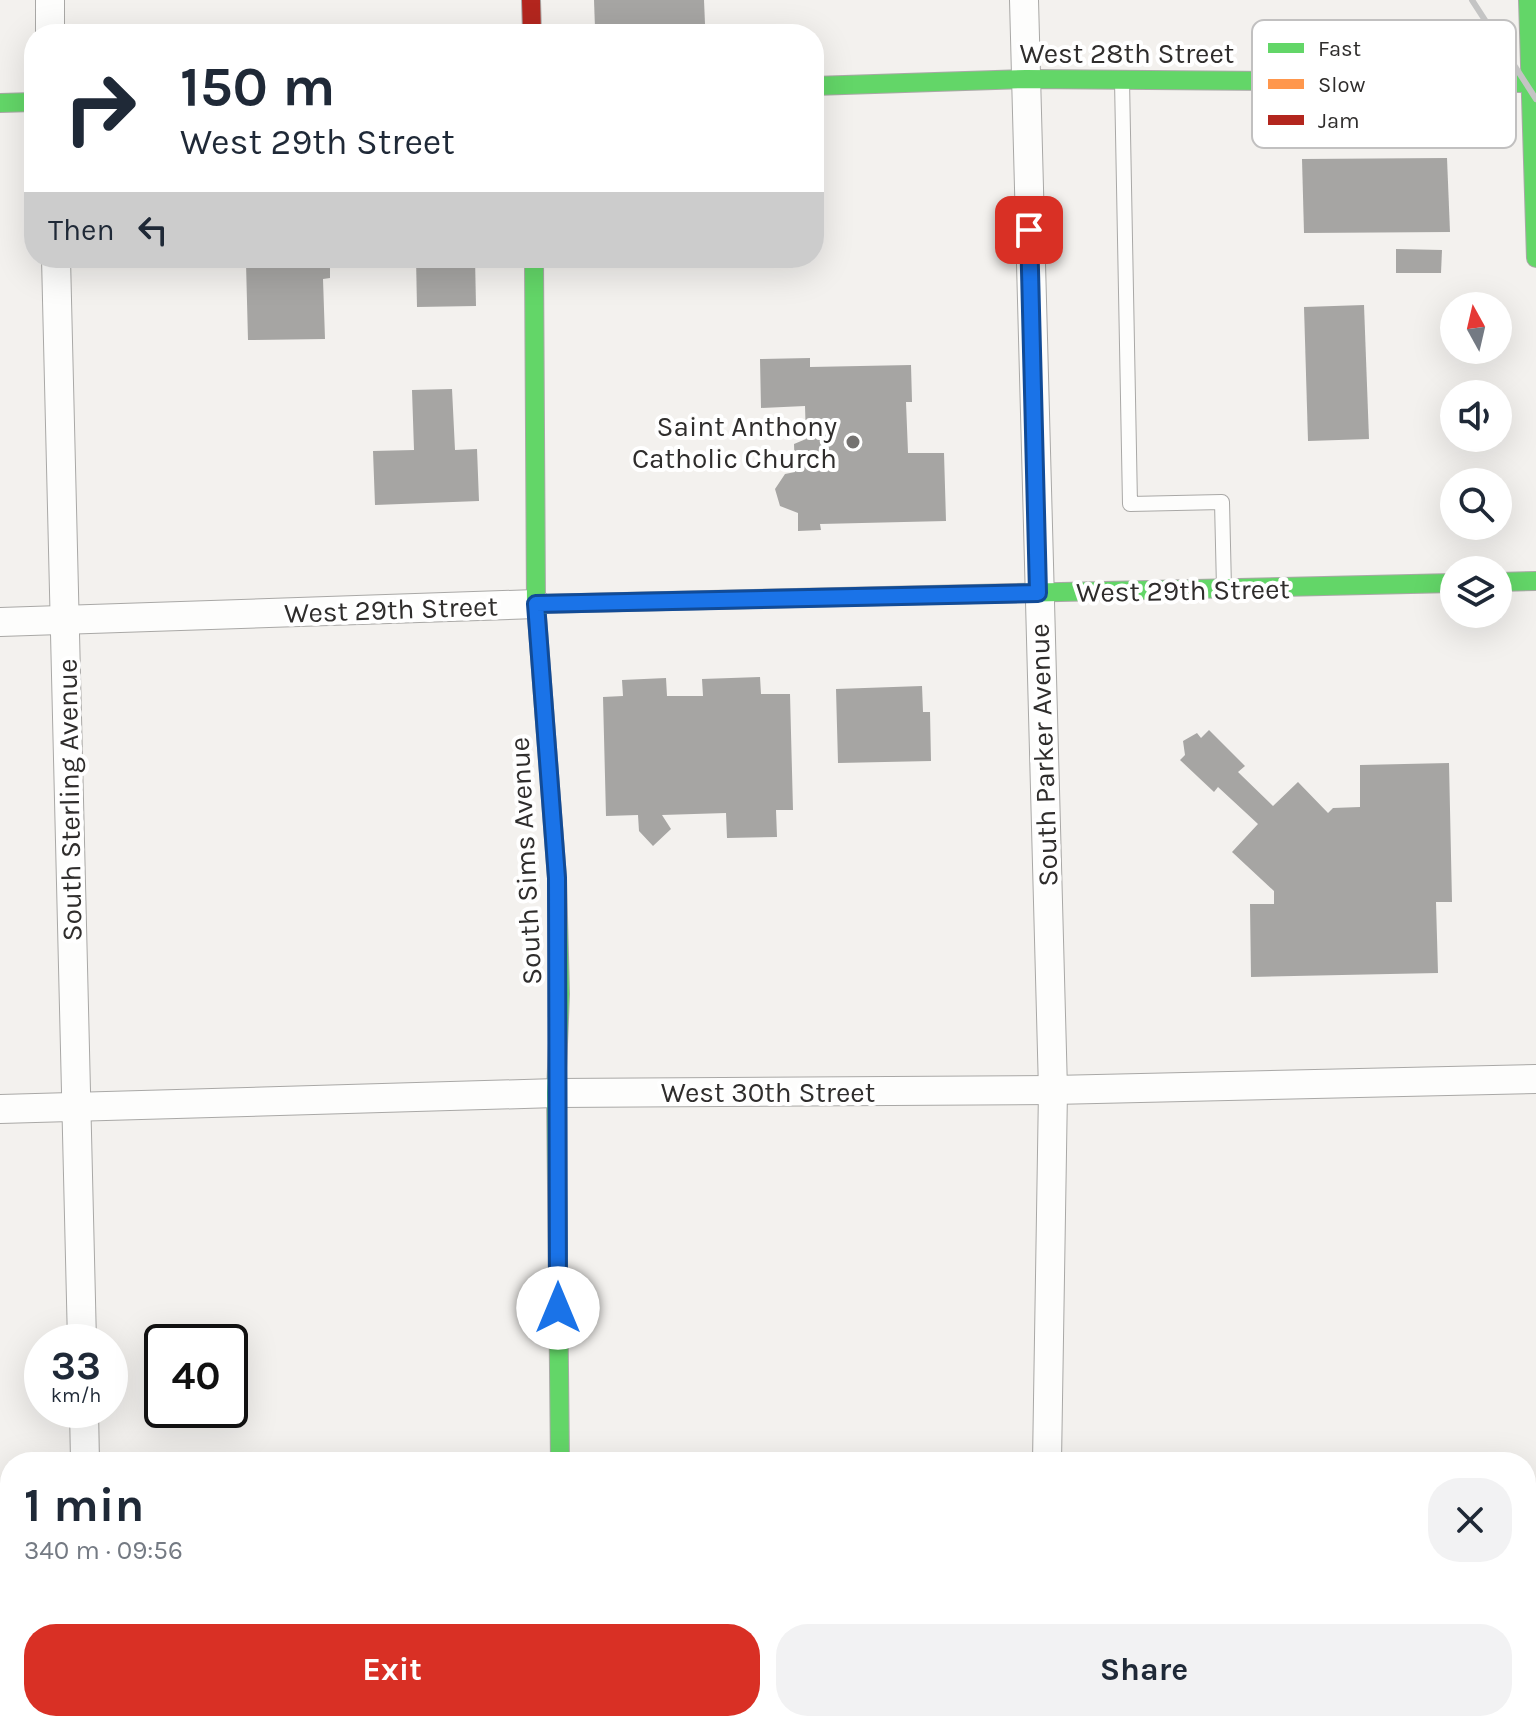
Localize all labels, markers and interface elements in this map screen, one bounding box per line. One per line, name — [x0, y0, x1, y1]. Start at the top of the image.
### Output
legend — [1252, 20, 1516, 148]
text: Fast — [1318, 36, 1361, 62]
street label: West 28th Street — [1020, 37, 1234, 70]
text: 150 m — [180, 54, 335, 119]
icon: right — [48, 56, 152, 160]
text: Slow — [1318, 72, 1365, 98]
text: Jam — [1318, 108, 1360, 134]
text: West 29th Street — [180, 121, 455, 163]
pin — [995, 196, 1063, 264]
icon: left — [131, 208, 175, 252]
icon: arrive — [1007, 208, 1051, 252]
text: Then — [48, 212, 115, 248]
north arrow — [1440, 292, 1512, 364]
map controls — [1440, 292, 1512, 628]
button: sound — [1440, 380, 1512, 452]
place label: Saint Anthony Catholic Church — [632, 410, 837, 475]
marker: Saint Anthony Catholic Church — [844, 433, 862, 451]
button: search — [1440, 468, 1512, 540]
button: layers — [1440, 556, 1512, 628]
street label: West 29th Street — [1076, 572, 1290, 609]
street label: West 29th Street — [284, 589, 498, 630]
street label: South Parker Avenue — [1022, 623, 1065, 887]
street label: South Sterling Avenue — [51, 658, 88, 942]
street label: South Sims Avenue — [503, 736, 548, 986]
street label: West 30th Street — [661, 1076, 875, 1109]
position arrow — [516, 1266, 600, 1350]
speed limit sign: 40 — [144, 1324, 248, 1428]
text: 33 — [51, 1342, 101, 1389]
text: km/h — [51, 1384, 101, 1407]
text: 1 min — [24, 1477, 144, 1533]
button: close — [1428, 1478, 1512, 1562]
text: 340 m · 09:56 — [24, 1535, 183, 1566]
button: Exit — [24, 1624, 760, 1716]
button: Share — [776, 1624, 1512, 1716]

